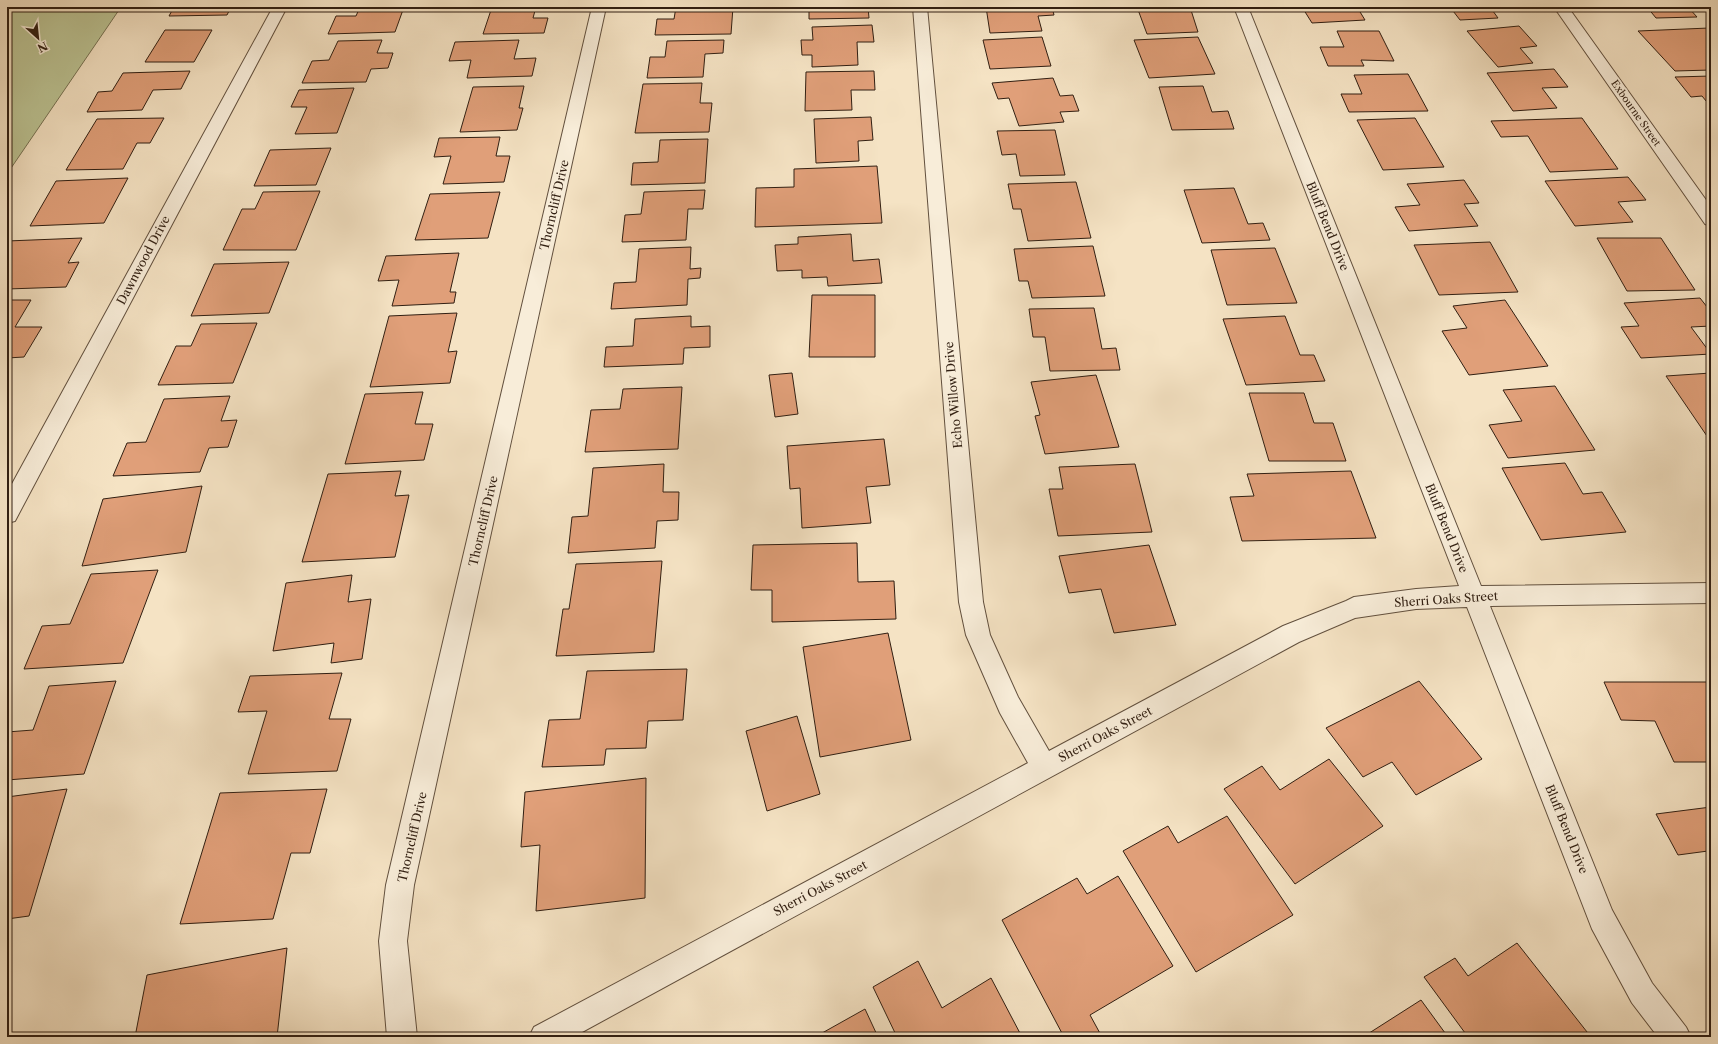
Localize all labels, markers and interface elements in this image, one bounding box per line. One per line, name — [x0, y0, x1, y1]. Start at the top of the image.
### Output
north arrow — [18, 18, 58, 58]
text: N — [35, 39, 50, 56]
street label: Exbourne Street — [1608, 77, 1664, 149]
street label: Thorncliff Drive — [536, 158, 572, 252]
street label: Bluff Bend Drive — [1303, 179, 1353, 273]
street label: Dawnwood Drive — [113, 213, 173, 307]
street label: Echo Willow Drive — [941, 341, 965, 449]
street label: Thorncliff Drive — [465, 474, 501, 568]
street label: Bluff Bend Drive — [1422, 481, 1472, 575]
street label: Sherri Oaks Street — [1394, 588, 1499, 610]
street label: Sherri Oaks Street — [1056, 703, 1155, 765]
street label: Bluff Bend Drive — [1542, 782, 1592, 876]
street label: Thorncliff Drive — [394, 790, 430, 884]
street label: Sherri Oaks Street — [771, 857, 870, 919]

